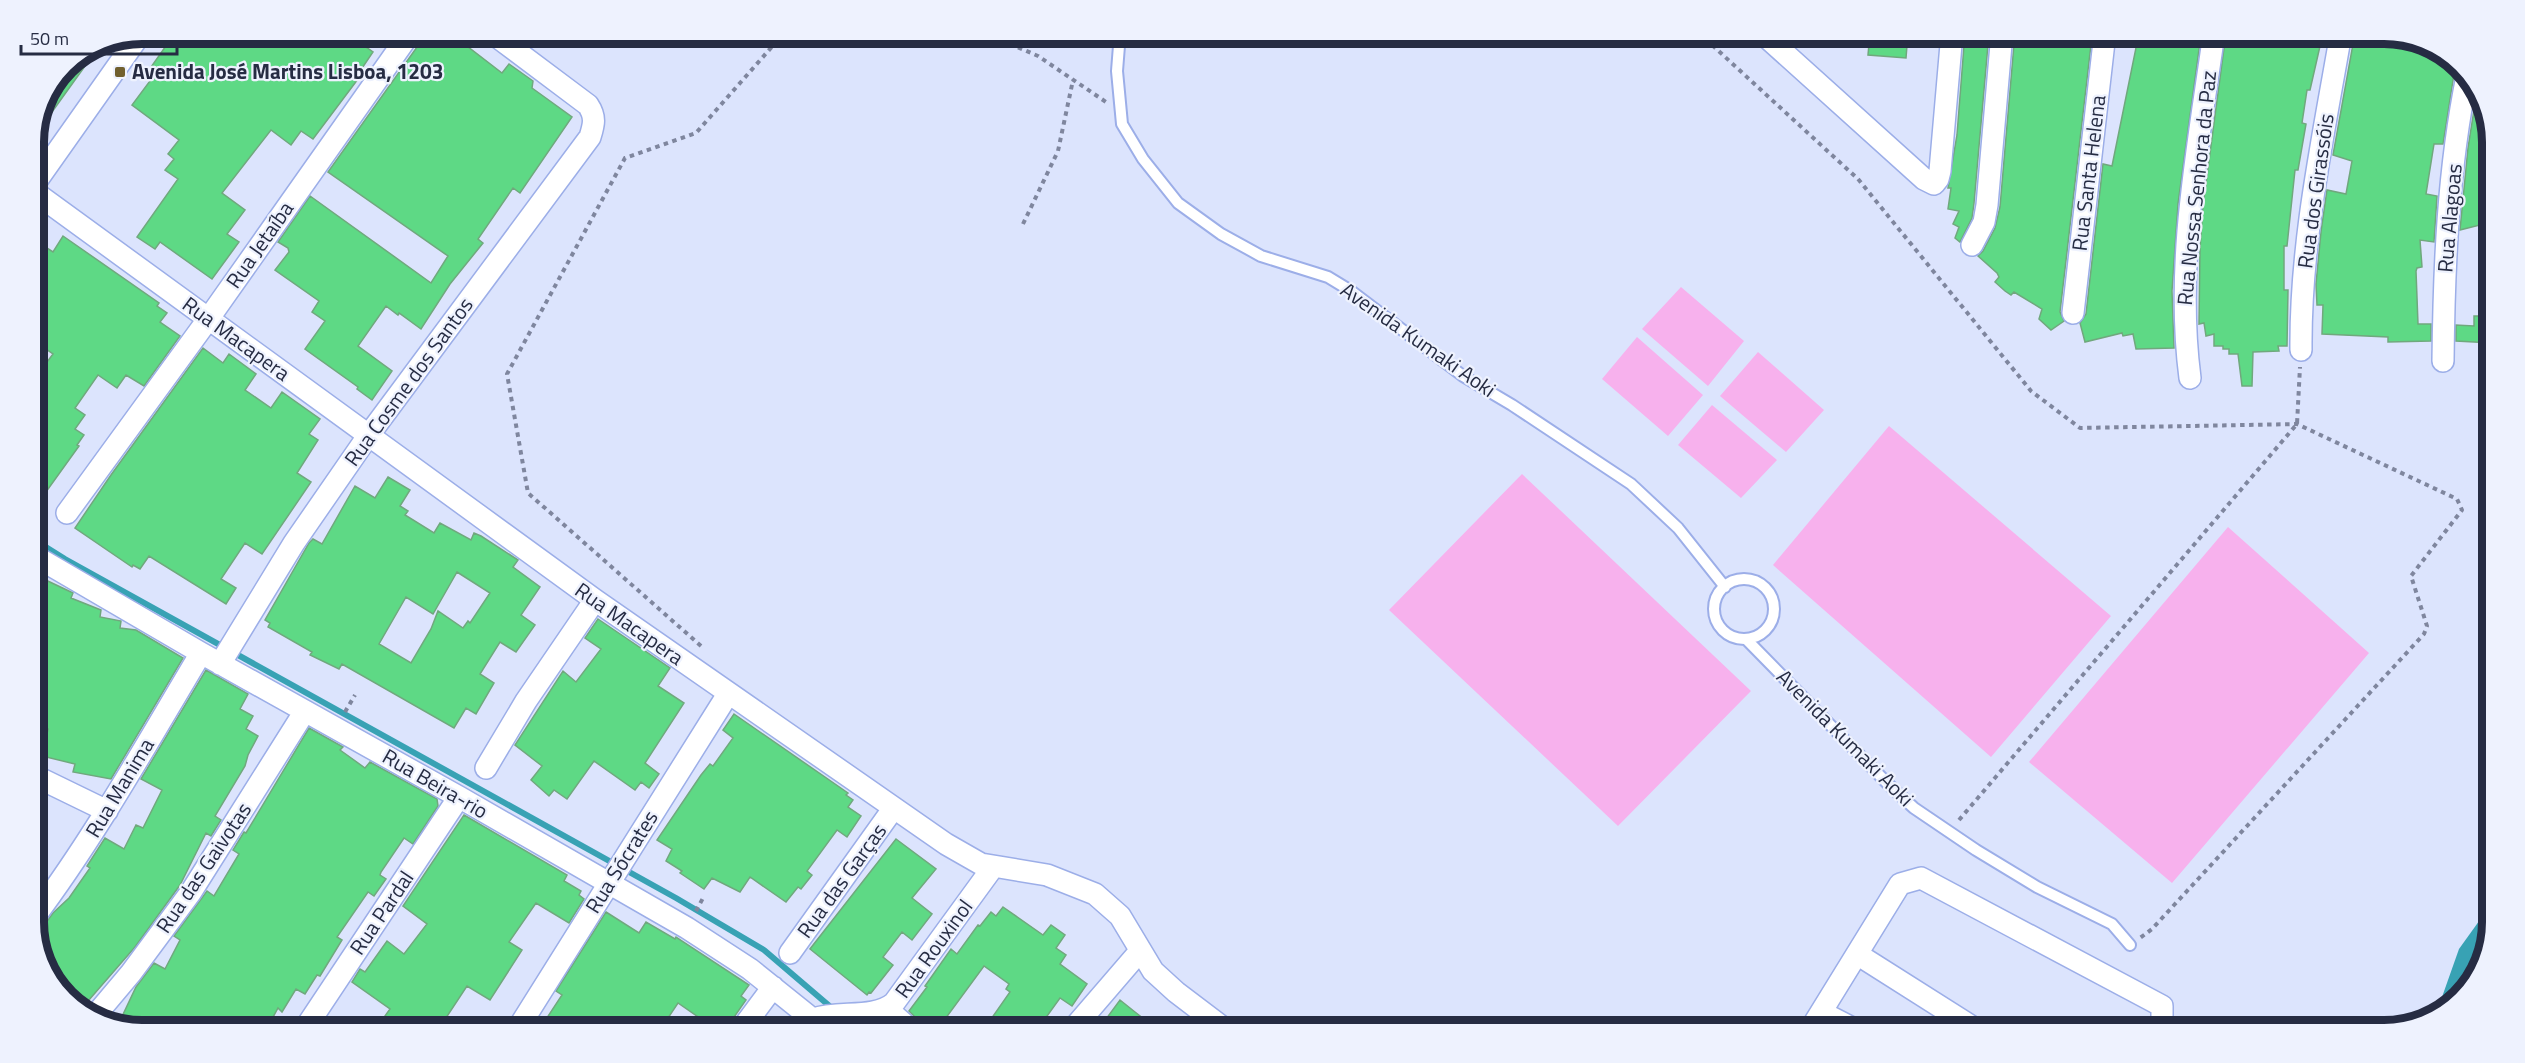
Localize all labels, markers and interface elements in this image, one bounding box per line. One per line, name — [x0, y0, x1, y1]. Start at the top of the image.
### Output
scale bar — [21, 18, 177, 56]
text: 50 m — [30, 25, 69, 52]
place label: Avenida José Martins Lisboa, 1203 — [132, 55, 443, 87]
marker: Avenida José Martins Lisboa, 1203 — [113, 65, 127, 79]
street label: Rua Nossa Senhora da Paz — [2168, 69, 2224, 307]
street label: Rua Santa Helena — [2063, 93, 2113, 253]
street label: Rua dos Girassóis — [2288, 111, 2342, 270]
street label: Rua Alagoas — [2428, 162, 2470, 274]
street label: Rua Jetaíba — [217, 194, 301, 295]
street label: Avenida Kumaki Aoki — [1334, 274, 1503, 405]
street label: Rua Macapera — [176, 288, 298, 389]
street label: Rua Cosme dos Santos — [336, 290, 480, 473]
street label: Rua Macapera — [569, 574, 691, 673]
street label: Avenida Kumaki Aoki — [1770, 661, 1922, 813]
street label: Rua Manima — [77, 731, 162, 843]
street label: Rua Beira-rio — [377, 740, 494, 826]
street label: Rua das Gaivotas — [147, 796, 259, 939]
street label: Rua Sócrates — [577, 804, 666, 919]
street label: Rua das Garças — [789, 816, 894, 944]
street label: Rua Pardal — [341, 864, 421, 961]
street label: Rua Rouxinol — [886, 892, 980, 1005]

